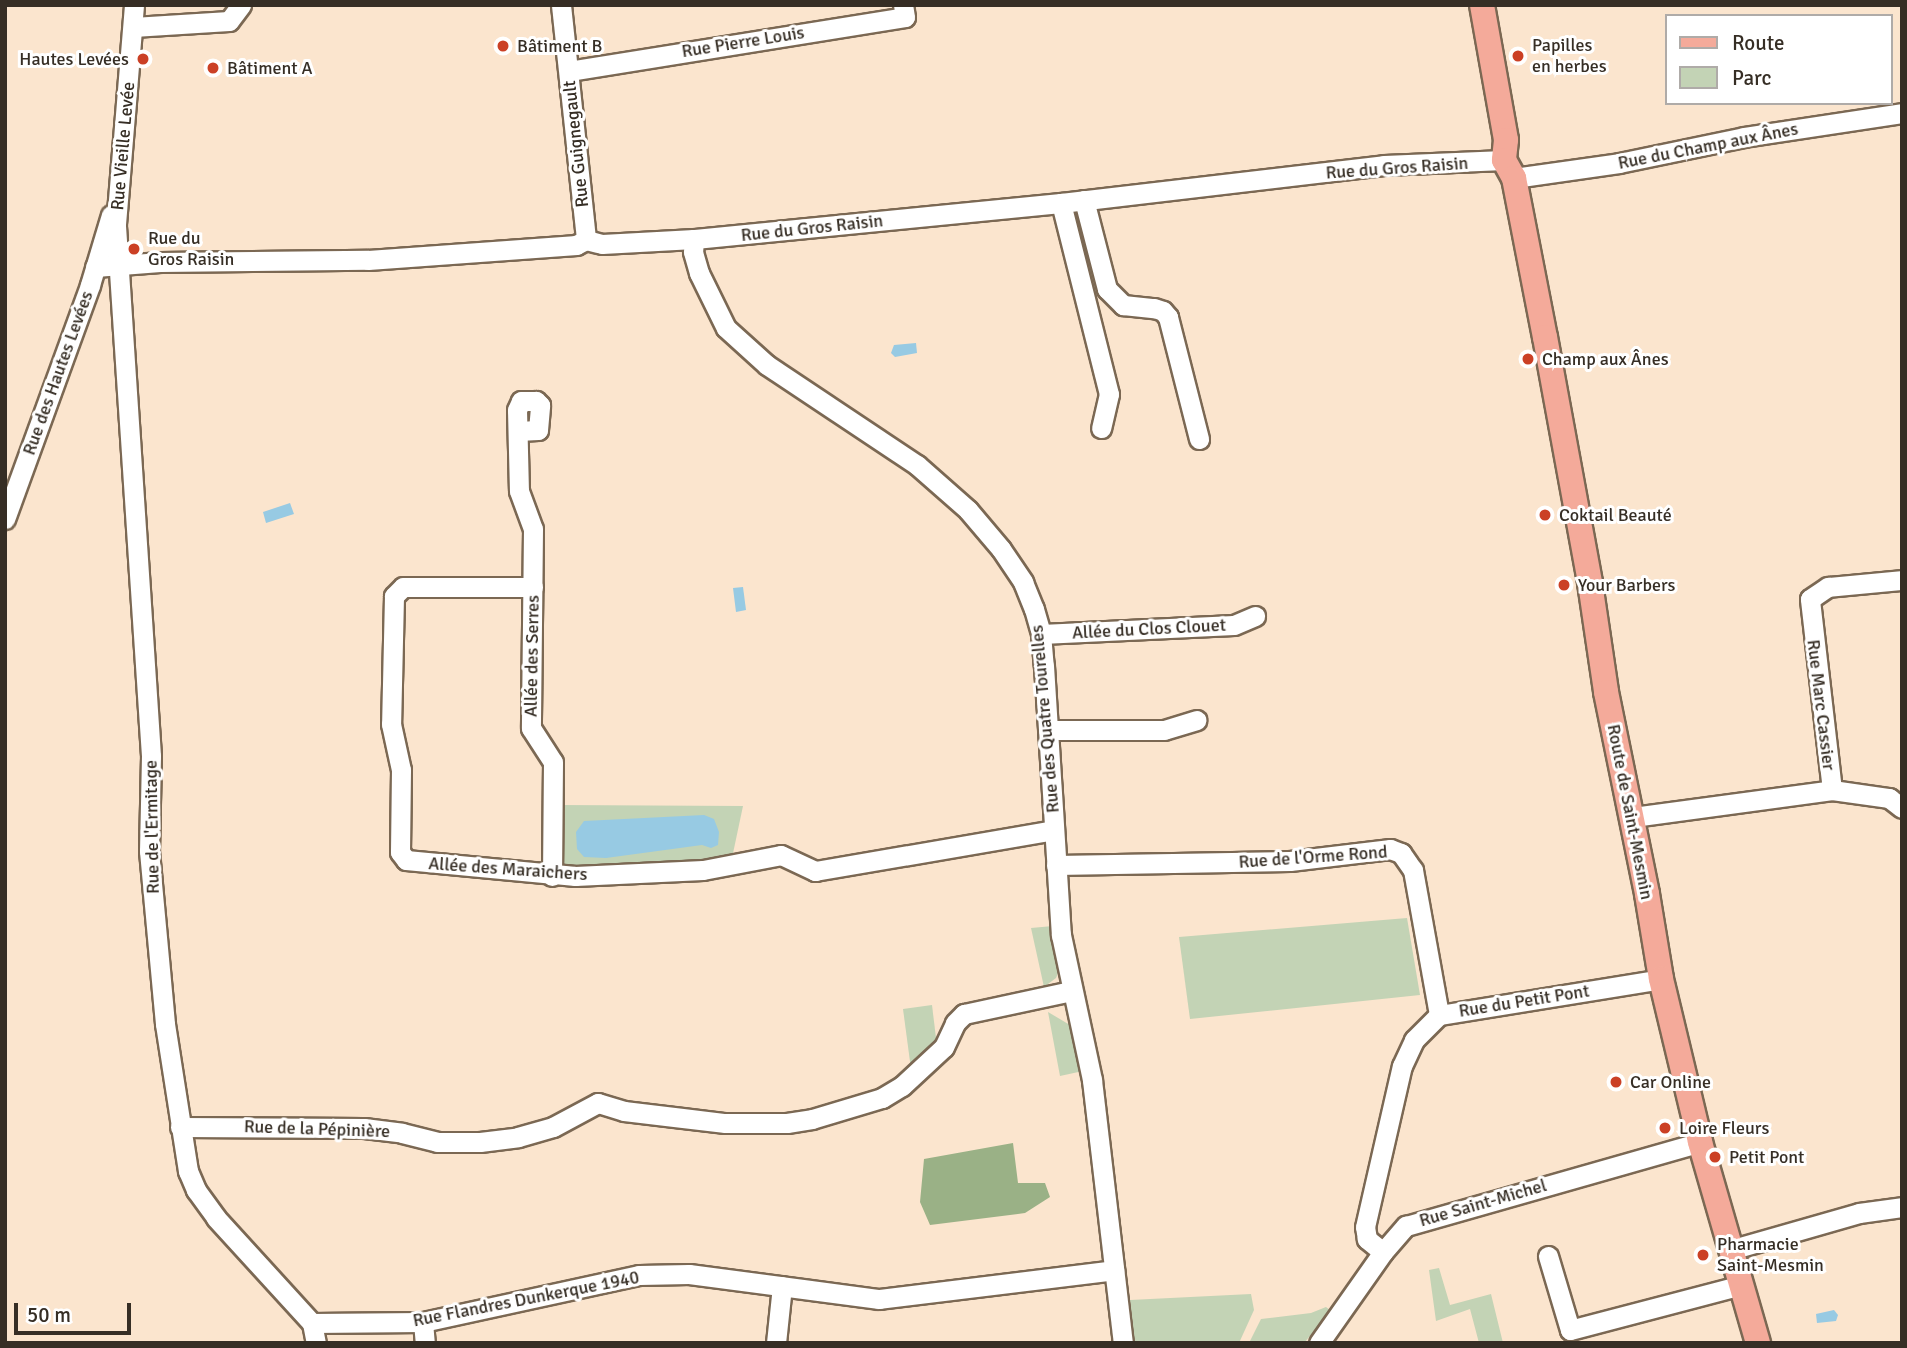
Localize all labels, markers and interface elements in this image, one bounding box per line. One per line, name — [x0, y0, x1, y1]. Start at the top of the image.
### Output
legend — [1666, 14, 1893, 105]
street label: Rue Pierre Louis — [680, 22, 806, 62]
text: Route — [1732, 30, 1784, 56]
place label: Bâtiment B — [517, 35, 602, 57]
place label: Papilles en herbes — [1532, 35, 1607, 78]
marker: Bâtiment B — [495, 38, 511, 54]
place label: Hautes Levées — [19, 48, 129, 70]
marker: Papilles en herbes — [1510, 48, 1526, 64]
marker: Hautes Levées — [135, 51, 151, 67]
place label: Bâtiment A — [227, 57, 313, 79]
marker: Bâtiment A — [205, 60, 221, 76]
text: Parc — [1732, 65, 1771, 91]
street label: Rue Guignegault — [559, 79, 593, 209]
street label: Rue Vieille Levée — [107, 81, 139, 211]
street label: Rue du Champ aux Ânes — [1616, 118, 1800, 174]
street label: Rue du Gros Raisin — [1325, 152, 1469, 184]
street label: Rue du Gros Raisin — [740, 210, 884, 246]
place label: Rue du Gros Raisin — [148, 228, 234, 270]
marker: Rue du Gros Raisin — [126, 241, 142, 257]
street label: Rue des Hautes Levées — [18, 288, 98, 458]
place label: Champ aux Ânes — [1542, 348, 1669, 370]
marker: Champ aux Ânes — [1520, 351, 1536, 367]
place label: Coktail Beauté — [1559, 504, 1672, 526]
marker: Coktail Beauté — [1537, 507, 1553, 523]
place label: Your Barbers — [1578, 574, 1675, 596]
marker: Your Barbers — [1556, 577, 1572, 593]
street label: Allée des Serres — [520, 595, 544, 717]
street label: Allée du Clos Clouet — [1072, 614, 1226, 644]
street label: Rue des Quatre Tourelles — [1026, 624, 1064, 814]
street label: Rue Marc Cassier — [1802, 638, 1840, 772]
street label: Route de Saint-Mesmin — [1602, 722, 1658, 902]
street label: Rue de l'Ermitage — [140, 760, 164, 894]
street label: Rue de l'Orme Rond — [1238, 841, 1388, 873]
street label: Allée des Maraichers — [428, 853, 588, 885]
street label: Rue du Petit Pont — [1457, 980, 1591, 1022]
place label: Car Online — [1630, 1071, 1711, 1093]
marker: Car Online — [1608, 1074, 1624, 1090]
street label: Rue de la Pépinière — [244, 1116, 390, 1142]
place label: Loire Fleurs — [1679, 1117, 1769, 1139]
marker: Loire Fleurs — [1657, 1120, 1673, 1136]
place label: Petit Pont — [1729, 1146, 1804, 1168]
marker: Petit Pont — [1707, 1149, 1723, 1165]
street label: Rue Saint-Michel — [1417, 1174, 1549, 1232]
place label: Pharmacie Saint-Mesmin — [1717, 1234, 1824, 1276]
marker: Pharmacie Saint-Mesmin — [1695, 1247, 1711, 1263]
street label: Rue Flandres Dunkerque 1940 — [411, 1266, 641, 1332]
scale bar — [18, 1288, 135, 1332]
text: 50 m — [27, 1302, 71, 1328]

